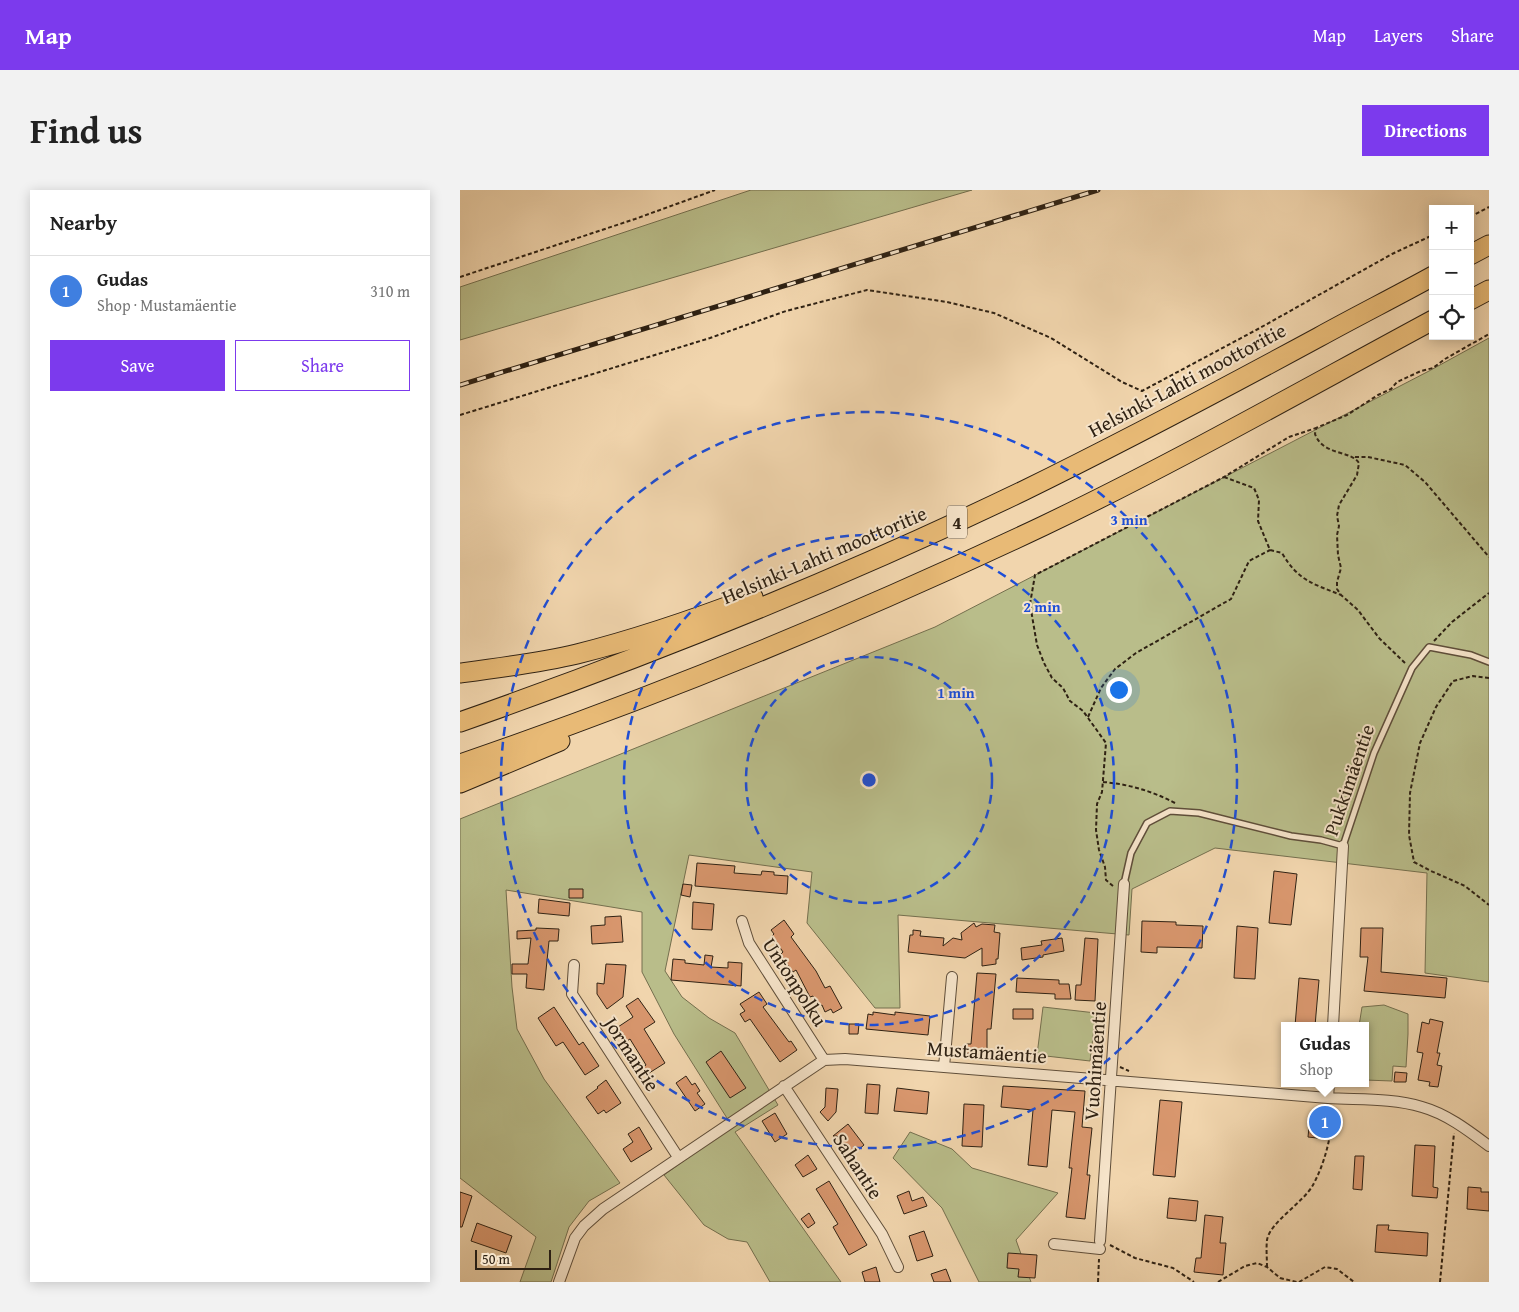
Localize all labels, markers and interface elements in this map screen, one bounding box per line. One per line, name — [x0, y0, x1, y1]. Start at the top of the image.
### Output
text: Map — [25, 18, 72, 53]
text: Map — [1313, 22, 1346, 49]
text: Layers — [1374, 22, 1423, 49]
text: Share — [1451, 22, 1494, 49]
text: Find us — [30, 105, 143, 156]
button: Directions — [1362, 105, 1489, 156]
map controls — [1429, 205, 1474, 340]
button: + — [1429, 205, 1474, 250]
text: Nearby — [50, 207, 117, 238]
button: − — [1429, 250, 1474, 295]
text: Gudas — [97, 265, 148, 293]
text: 1 — [62, 279, 70, 303]
text: 310 m — [370, 279, 410, 303]
text: Shop · Mustamäentie — [97, 293, 236, 317]
button: locate — [1429, 295, 1474, 340]
street label: Helsinki-Lahti moottoritie — [1083, 315, 1291, 444]
button: Save — [50, 340, 225, 391]
button: Share — [235, 340, 410, 391]
street label: Helsinki-Lahti moottoritie — [717, 498, 931, 611]
road number: 4 — [947, 506, 967, 538]
text: 3 min — [1110, 509, 1148, 530]
text: 2 min — [1023, 596, 1061, 617]
your location — [1106, 677, 1132, 703]
text: 1 min — [937, 682, 975, 703]
street label: Pukkimäentie — [1316, 720, 1381, 839]
centre of rings — [860, 771, 878, 789]
street label: Untonpolku — [756, 932, 835, 1032]
street label: Vuohimäentie — [1076, 1000, 1113, 1122]
street label: Jormantie — [596, 1008, 667, 1097]
popup — [1281, 1022, 1369, 1087]
text: Gudas — [1299, 1029, 1351, 1057]
street label: Mustamäentie — [926, 1033, 1048, 1070]
text: Shop — [1299, 1057, 1333, 1081]
pin: 1 — [1309, 1103, 1341, 1141]
street label: Sahantie — [826, 1127, 891, 1204]
scale bar — [475, 1247, 551, 1270]
text: 50 m — [482, 1249, 510, 1269]

